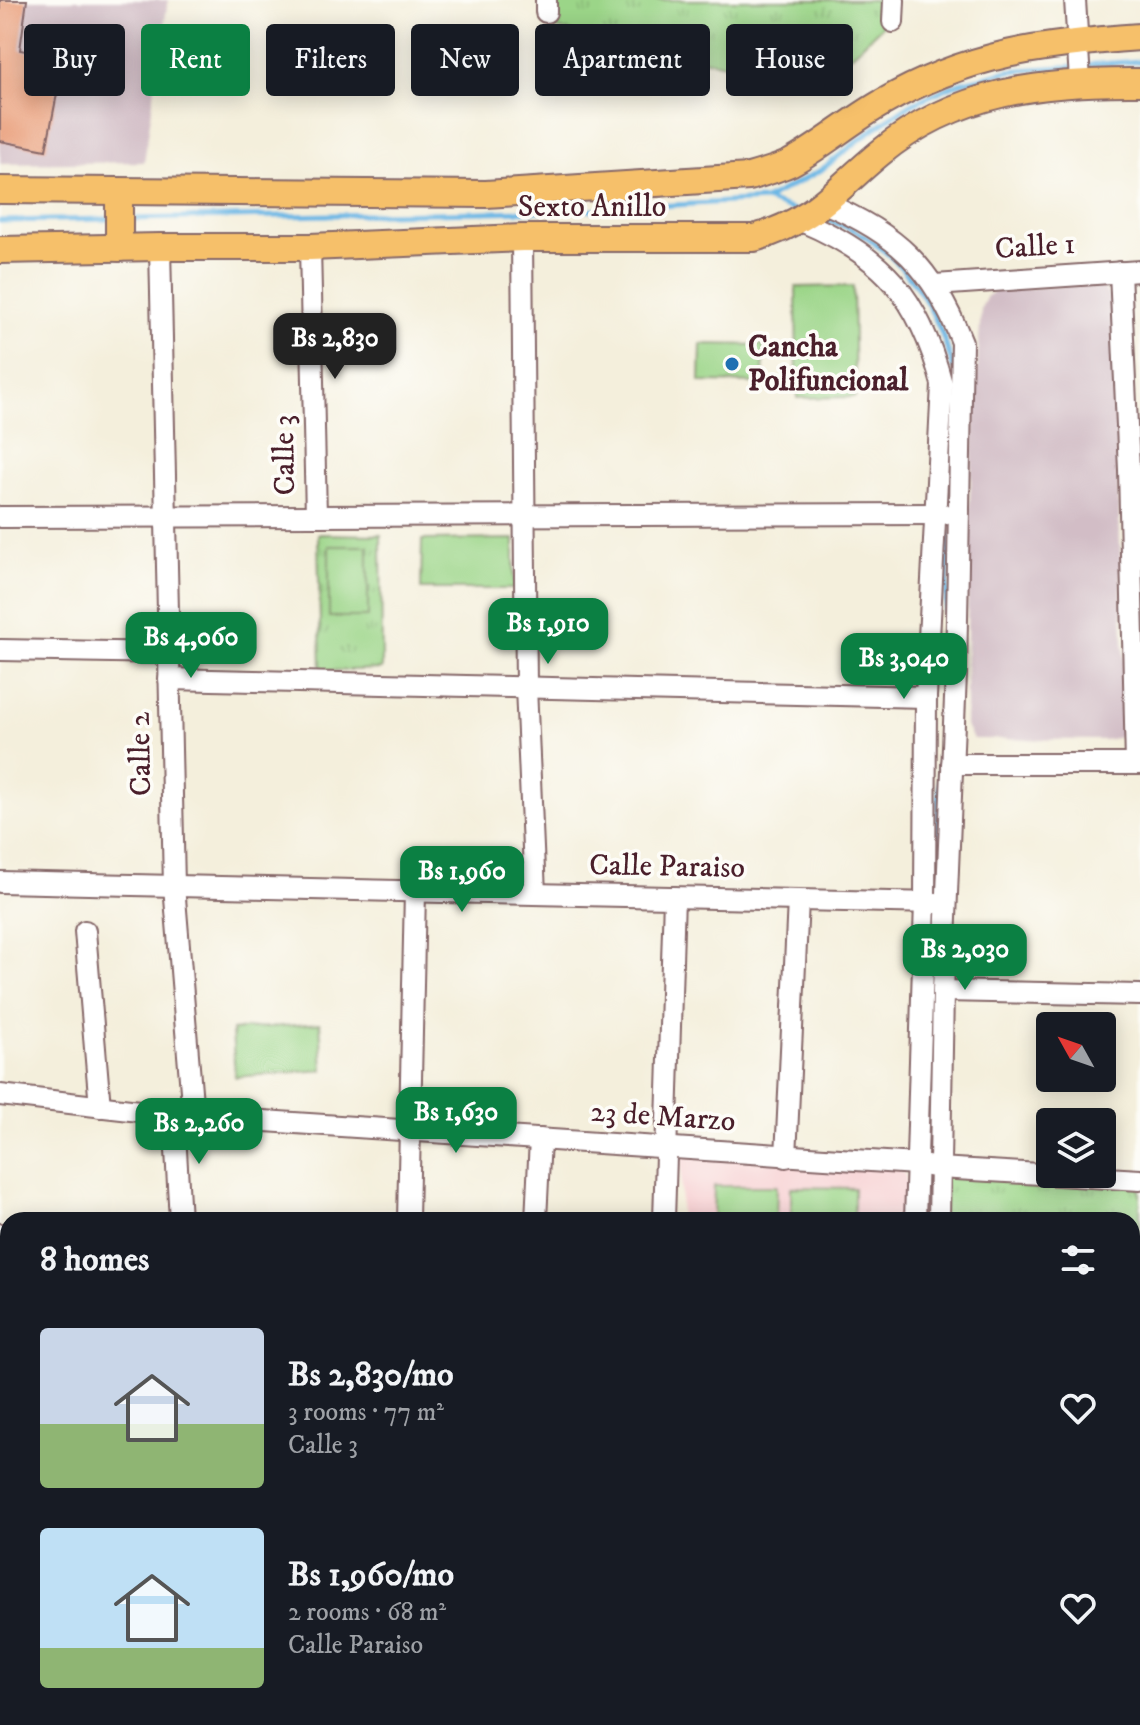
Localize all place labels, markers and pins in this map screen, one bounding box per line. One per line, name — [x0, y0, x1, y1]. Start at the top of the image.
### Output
pin: Bs 2,830 — [252, 313, 418, 381]
place label: Cancha Polifuncional — [748, 329, 909, 400]
marker: Cancha Polifuncional — [723, 355, 741, 373]
pin: Bs 1,910 — [465, 598, 631, 666]
pin: Bs 4,060 — [108, 612, 274, 680]
pin: Bs 3,040 — [821, 633, 987, 701]
pin: Bs 1,960 — [379, 846, 545, 914]
pin: Bs 2,030 — [882, 924, 1048, 992]
pin: Bs 1,630 — [373, 1087, 539, 1155]
pin: Bs 2,260 — [116, 1098, 282, 1166]

